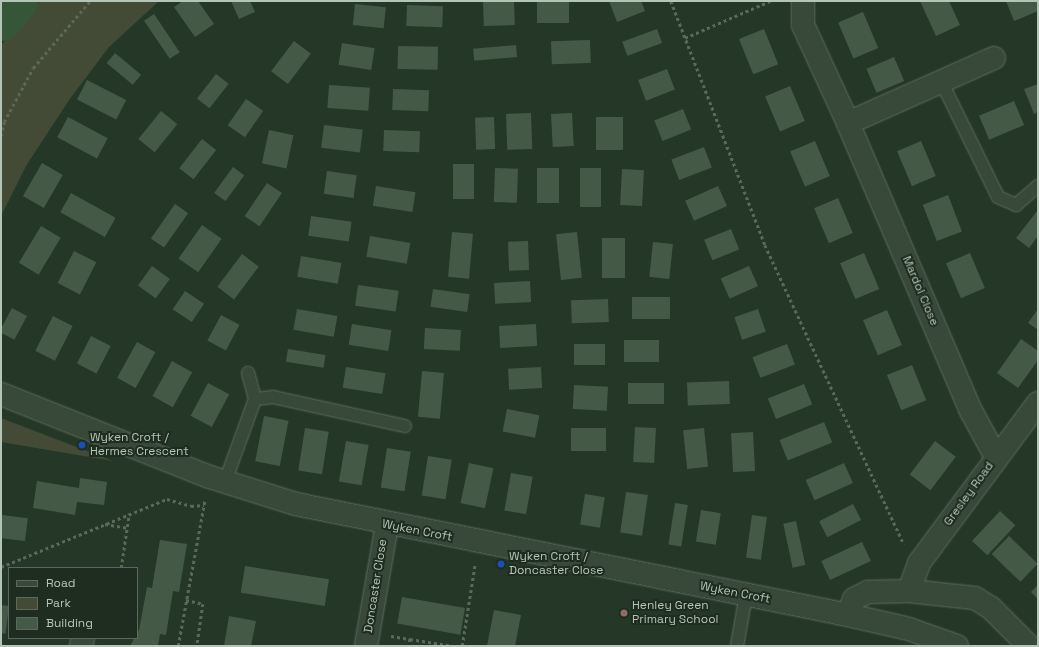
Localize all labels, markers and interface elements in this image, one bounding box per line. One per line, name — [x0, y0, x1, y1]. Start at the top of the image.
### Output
street label: Mardol Close — [899, 254, 941, 328]
place label: Wyken Croft / Hermes Crescent — [90, 431, 189, 459]
marker: Wyken Croft / Hermes Crescent — [77, 440, 87, 450]
street label: Gresley Road — [941, 459, 997, 529]
street label: Wyken Croft — [381, 517, 453, 545]
street label: Doncaster Close — [362, 538, 390, 634]
place label: Wyken Croft / Doncaster Close — [509, 550, 603, 578]
marker: Wyken Croft / Doncaster Close — [496, 559, 506, 569]
legend — [8, 567, 138, 639]
text: Road — [46, 575, 75, 591]
street label: Wyken Croft — [699, 579, 771, 607]
text: Park — [46, 595, 71, 611]
place label: Henley Green Primary School — [632, 599, 719, 627]
marker: Henley Green Primary School — [619, 608, 629, 618]
text: Building — [46, 615, 93, 631]

